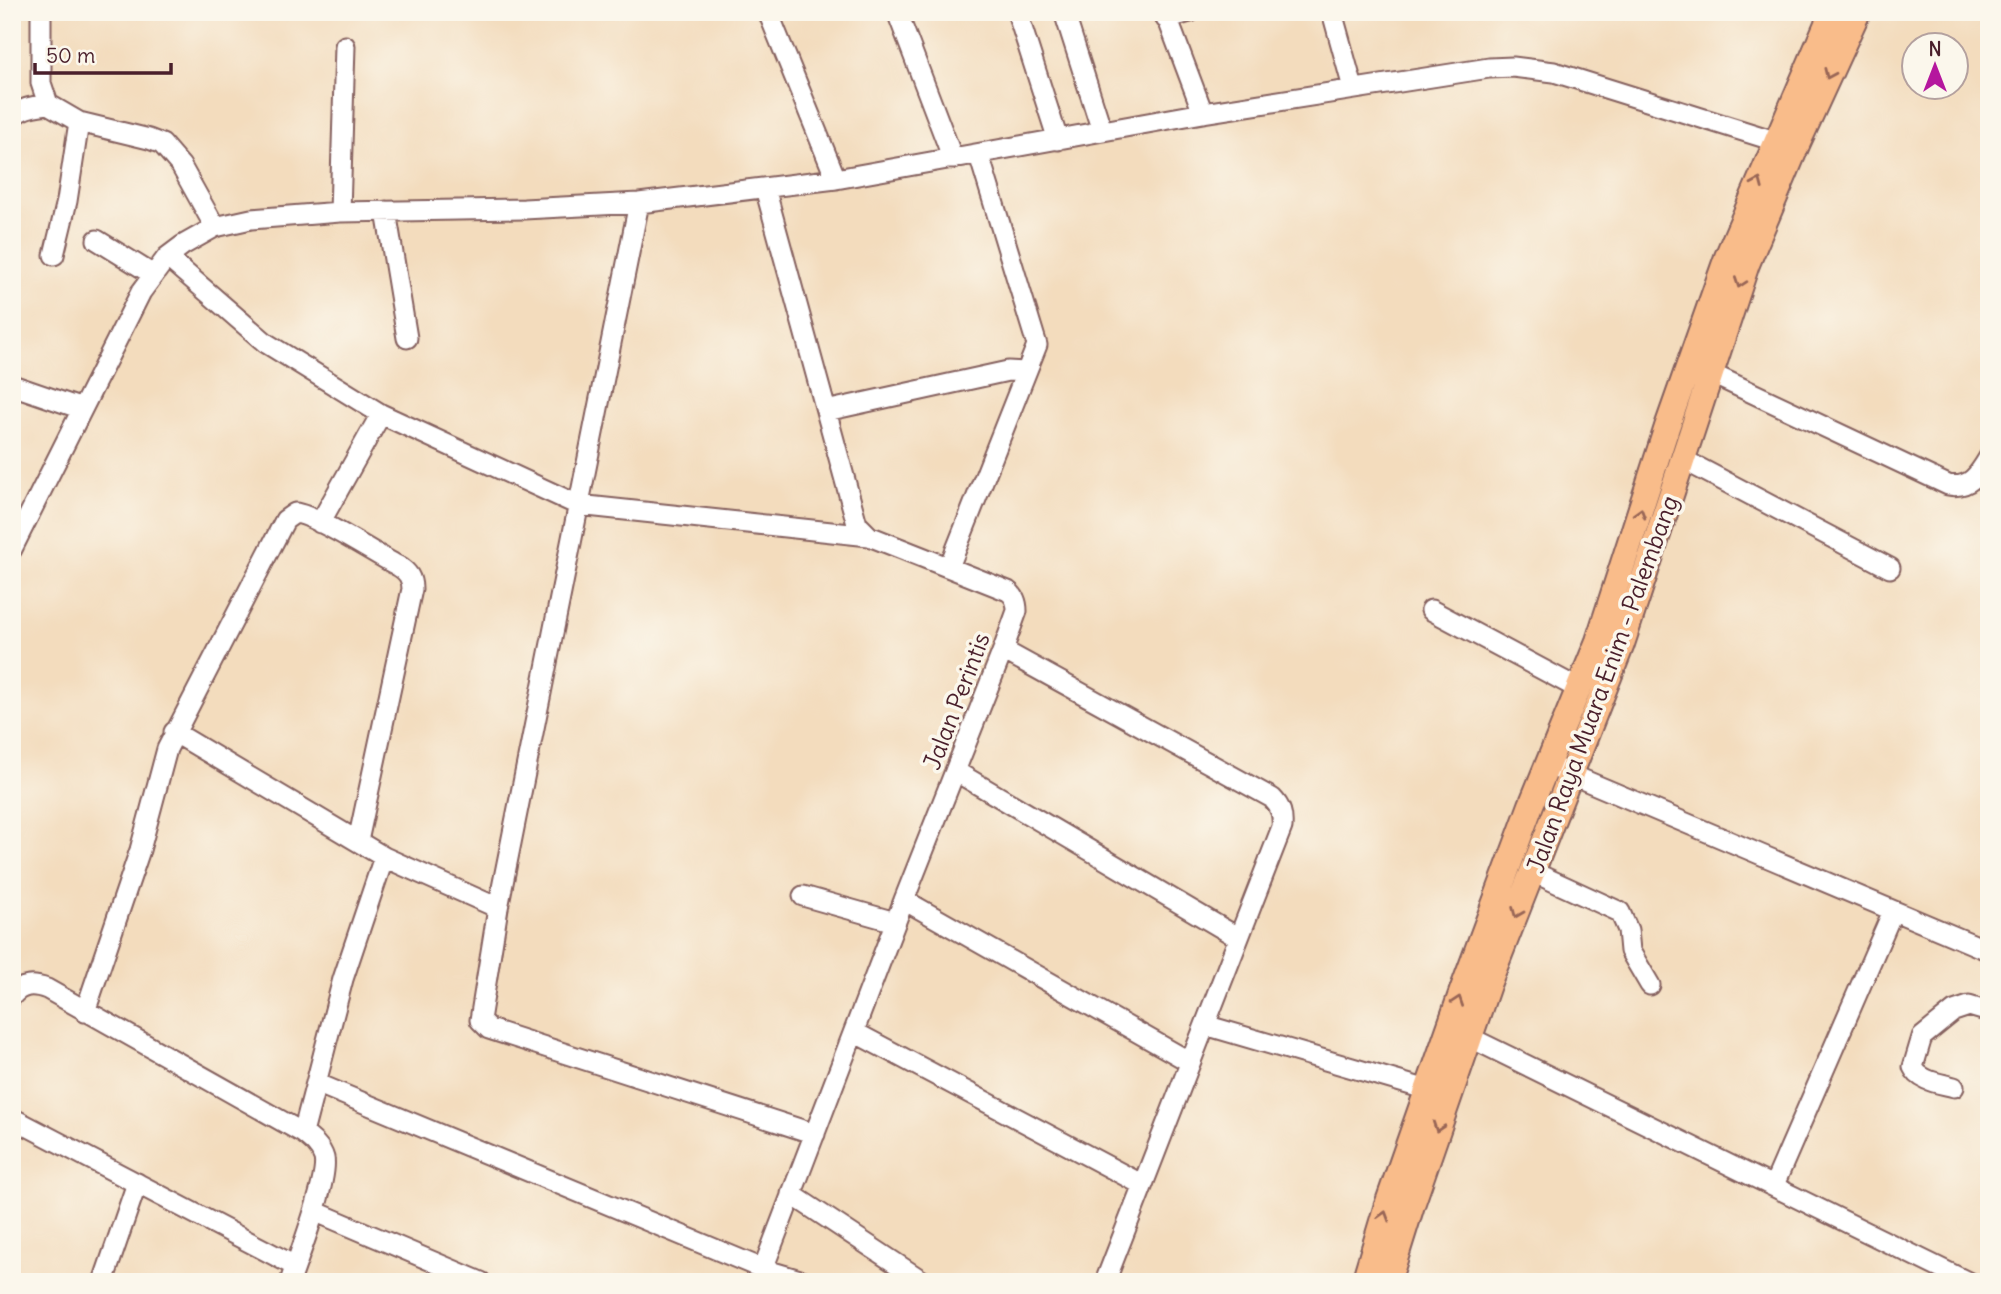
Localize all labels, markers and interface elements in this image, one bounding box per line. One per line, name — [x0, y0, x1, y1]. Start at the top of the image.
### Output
scale bar — [35, 32, 172, 76]
north arrow — [1899, 32, 1969, 102]
text: N — [1928, 37, 1942, 61]
text: 50 m — [46, 42, 95, 69]
one-way arrow — [1823, 67, 1837, 79]
one-way arrow — [1749, 178, 1763, 190]
one-way arrow — [1734, 277, 1748, 289]
street label: Jalan Raya Muara Enim - Palembang — [1520, 491, 1684, 877]
one-way arrow — [1632, 507, 1647, 519]
street label: Jalan Perintis — [916, 628, 996, 774]
one-way arrow — [1511, 907, 1525, 919]
one-way arrow — [1450, 996, 1465, 1008]
one-way arrow — [1432, 1120, 1446, 1132]
one-way arrow — [1376, 1211, 1390, 1223]

